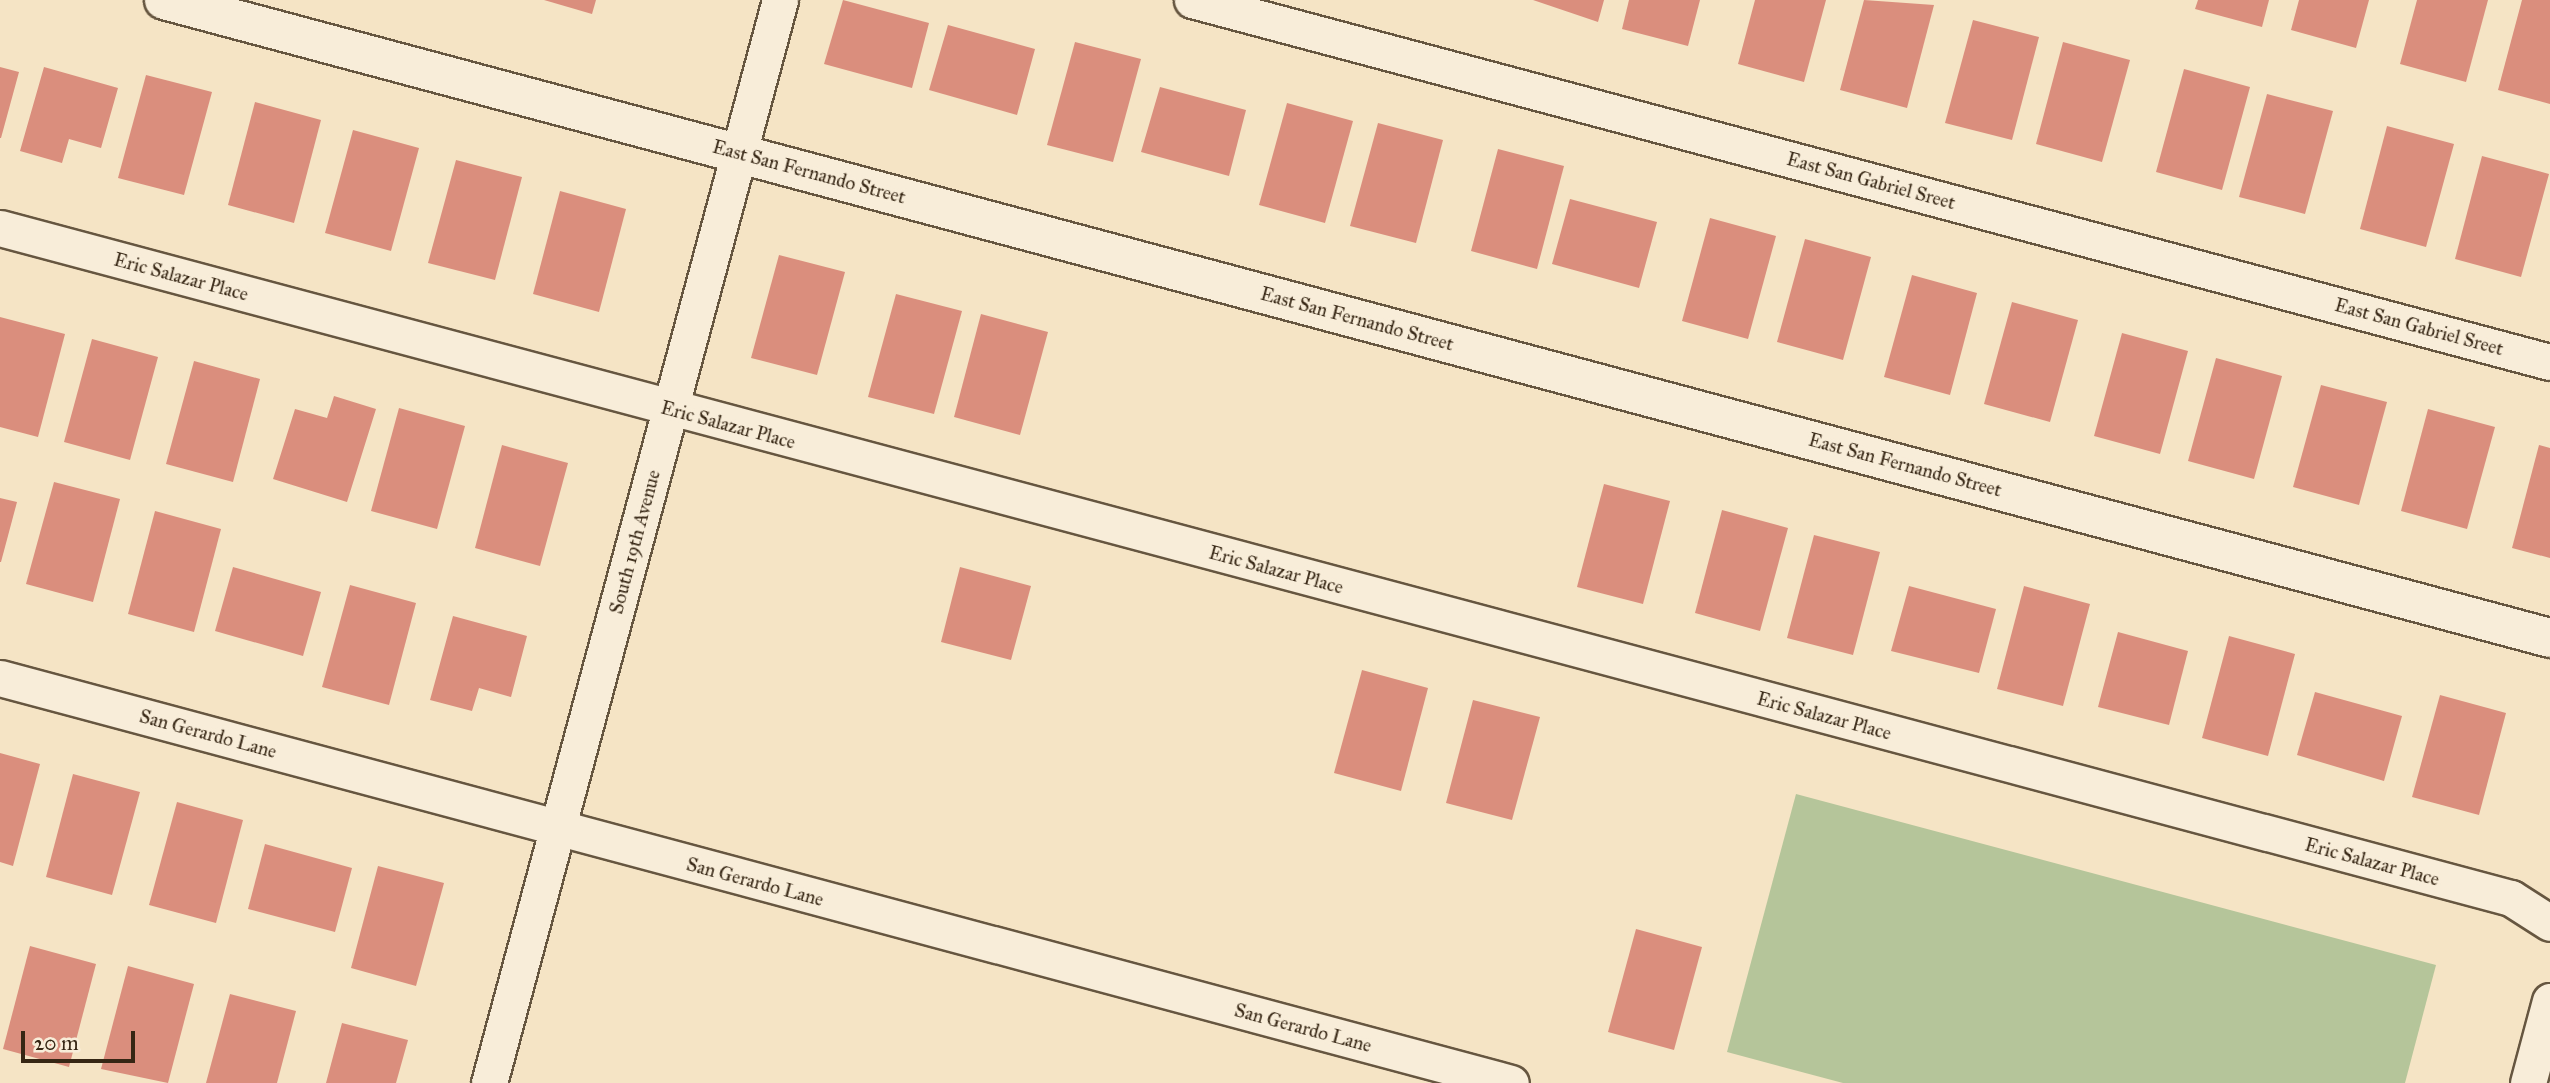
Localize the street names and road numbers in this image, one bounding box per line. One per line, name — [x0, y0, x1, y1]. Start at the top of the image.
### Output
street label: East San Fernando Street — [710, 135, 908, 209]
street label: East San Gabriel Sreet — [1784, 148, 1958, 214]
street label: Eric Salazar Place — [111, 248, 251, 306]
street label: East San Fernando Street — [1258, 282, 1456, 356]
street label: East San Gabriel Sreet — [2332, 294, 2506, 360]
street label: Eric Salazar Place — [658, 396, 798, 454]
street label: East San Fernando Street — [1806, 428, 2004, 502]
street label: South 19th Avenue — [605, 468, 665, 616]
street label: Eric Salazar Place — [1206, 541, 1346, 599]
street label: Eric Salazar Place — [1754, 687, 1894, 745]
street label: San Gerardo Lane — [137, 705, 279, 763]
street label: Eric Salazar Place — [2302, 833, 2442, 891]
street label: San Gerardo Lane — [684, 853, 826, 911]
street label: San Gerardo Lane — [1232, 999, 1374, 1057]

